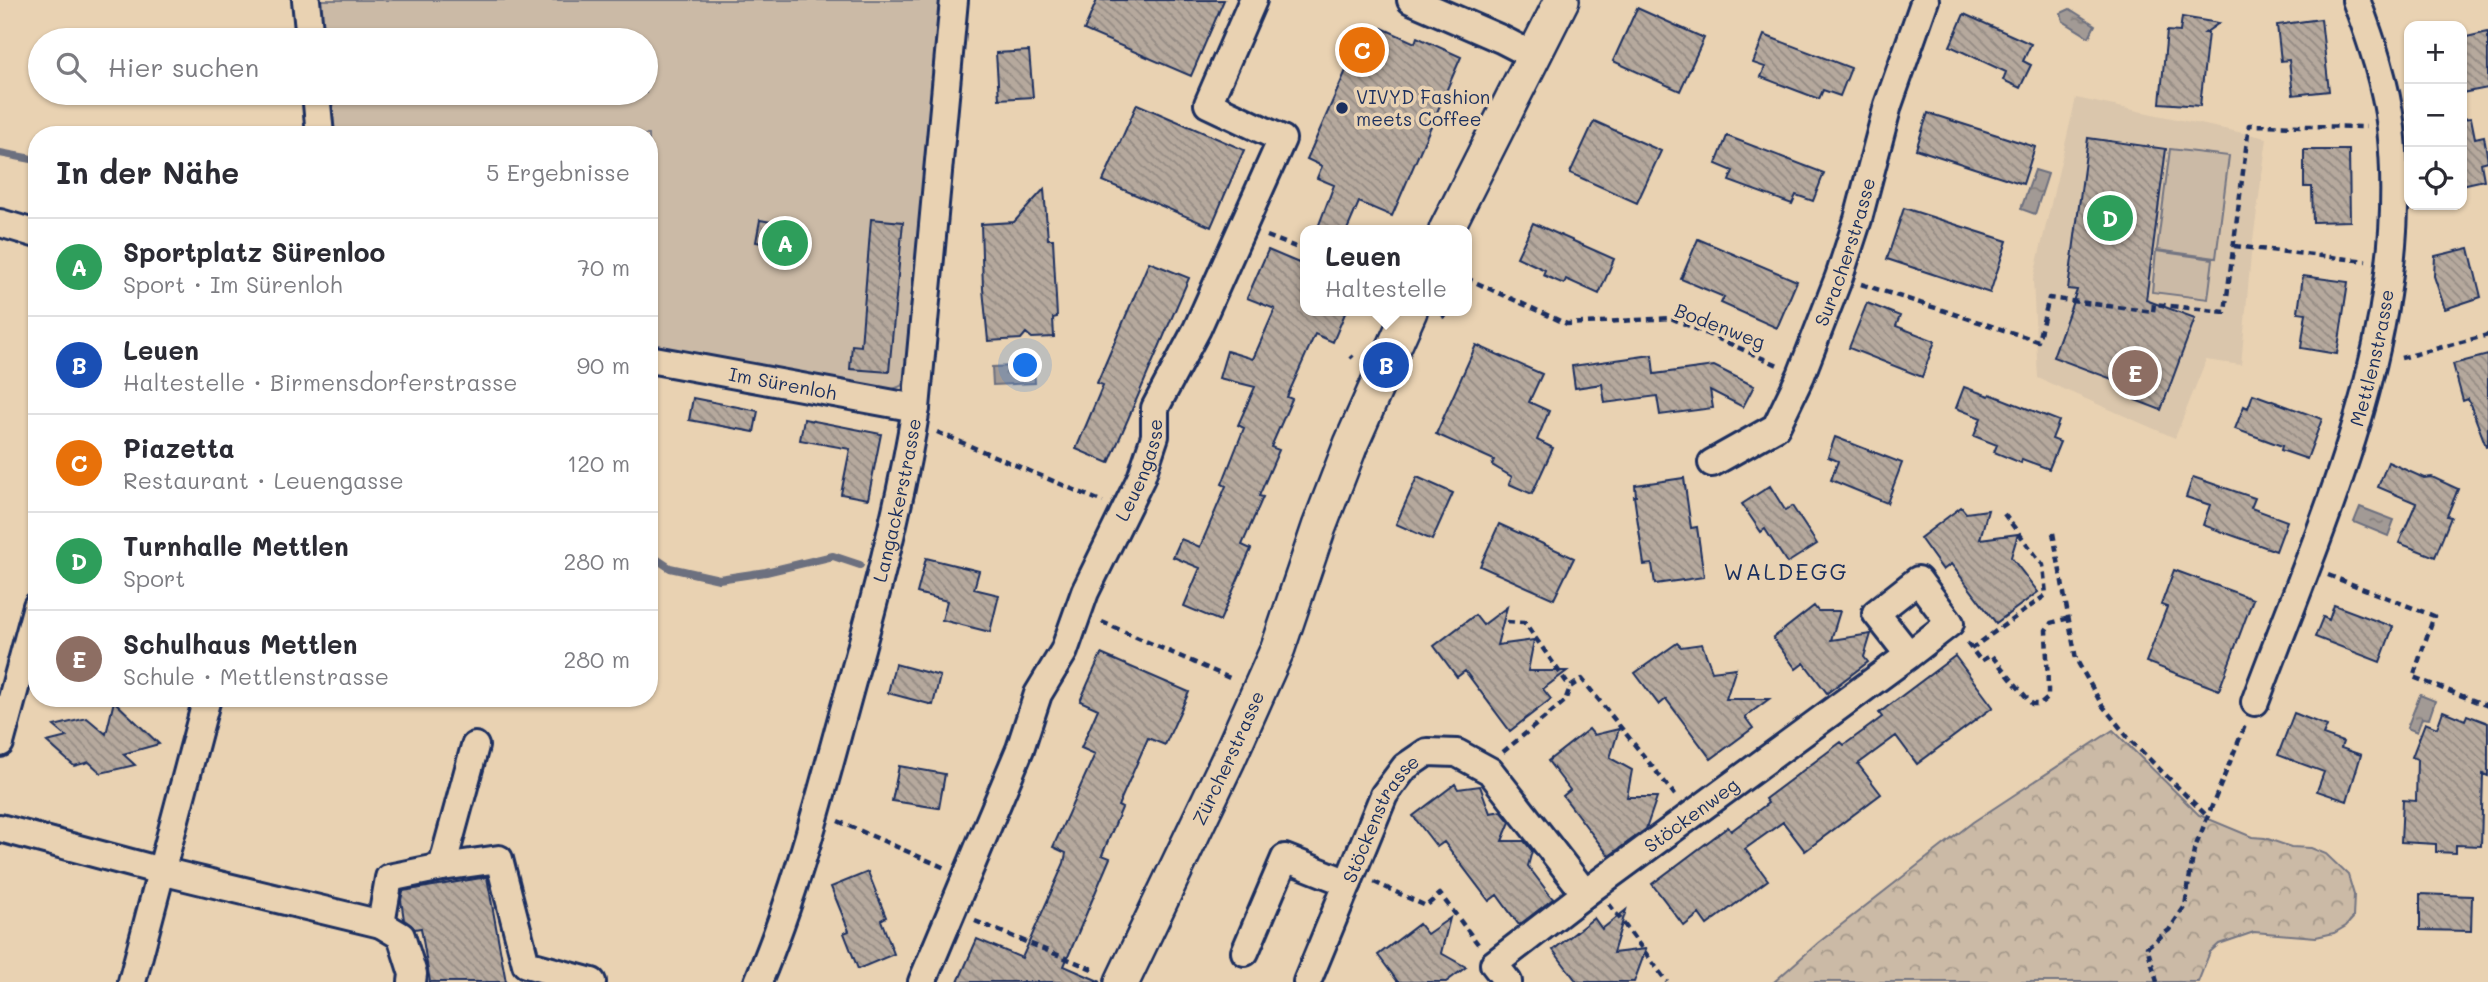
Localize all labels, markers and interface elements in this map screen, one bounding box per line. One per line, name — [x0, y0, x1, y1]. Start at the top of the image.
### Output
map controls — [2404, 21, 2467, 210]
button: + — [2404, 21, 2467, 84]
pin: C — [1339, 24, 1385, 76]
search box — [28, 28, 658, 105]
icon: search — [52, 48, 90, 86]
text: Hier suchen — [108, 50, 259, 84]
place label: VIVYD Fashion meets Coffee — [1356, 84, 1490, 131]
button: − — [2404, 84, 2467, 147]
marker: VIVYD Fashion meets Coffee — [1334, 100, 1350, 116]
button: locate — [2404, 147, 2467, 210]
text: In der Nähe — [56, 152, 239, 192]
text: 5 Ergebnisse — [486, 157, 630, 187]
street label: Suracherstrasse — [1808, 175, 1880, 330]
pin: D — [2087, 192, 2133, 244]
pin: A — [762, 217, 808, 269]
popup — [1300, 225, 1472, 316]
text: Sportplatz Sürenloo — [123, 235, 385, 269]
text: Leuen — [1325, 239, 1401, 273]
text: A — [71, 252, 87, 282]
text: 70 m — [577, 252, 630, 282]
text: Sport · Im Sürenloh — [123, 269, 342, 299]
text: Haltestelle — [1325, 273, 1447, 303]
street label: Mettlenstrasse — [2343, 288, 2399, 429]
street label: Bodenweg — [1671, 297, 1769, 354]
text: Leuen — [123, 333, 199, 367]
pin: B — [1363, 339, 1409, 391]
pin: E — [2112, 347, 2158, 399]
your location — [1008, 348, 1042, 382]
text: B — [71, 350, 87, 380]
text: 90 m — [577, 350, 630, 380]
street label: Im Sürenloh — [727, 361, 839, 405]
text: Haltestelle · Birmensdorferstrasse — [123, 367, 518, 397]
street label: Langackerstrasse — [866, 416, 926, 585]
street label: Leuengasse — [1109, 419, 1167, 525]
text: Piazetta — [123, 431, 235, 465]
text: C — [70, 448, 88, 478]
text: 120 m — [567, 448, 630, 478]
text: Restaurant · Leuengasse — [123, 465, 404, 495]
text: Turnhalle Mettlen — [123, 529, 349, 563]
text: D — [71, 546, 87, 576]
text: 280 m — [563, 546, 630, 576]
district label: WALDEGG — [1723, 556, 1849, 586]
text: Sport — [123, 563, 185, 593]
text: Schulhaus Mettlen — [123, 627, 357, 661]
text: E — [72, 644, 86, 674]
text: 280 m — [563, 644, 630, 674]
text: Schule · Mettlenstrasse — [123, 661, 389, 691]
street label: Zürcherstrasse — [1186, 687, 1269, 829]
street label: Stöckenstrasse — [1336, 748, 1424, 886]
street label: Stöckenweg — [1639, 772, 1743, 858]

